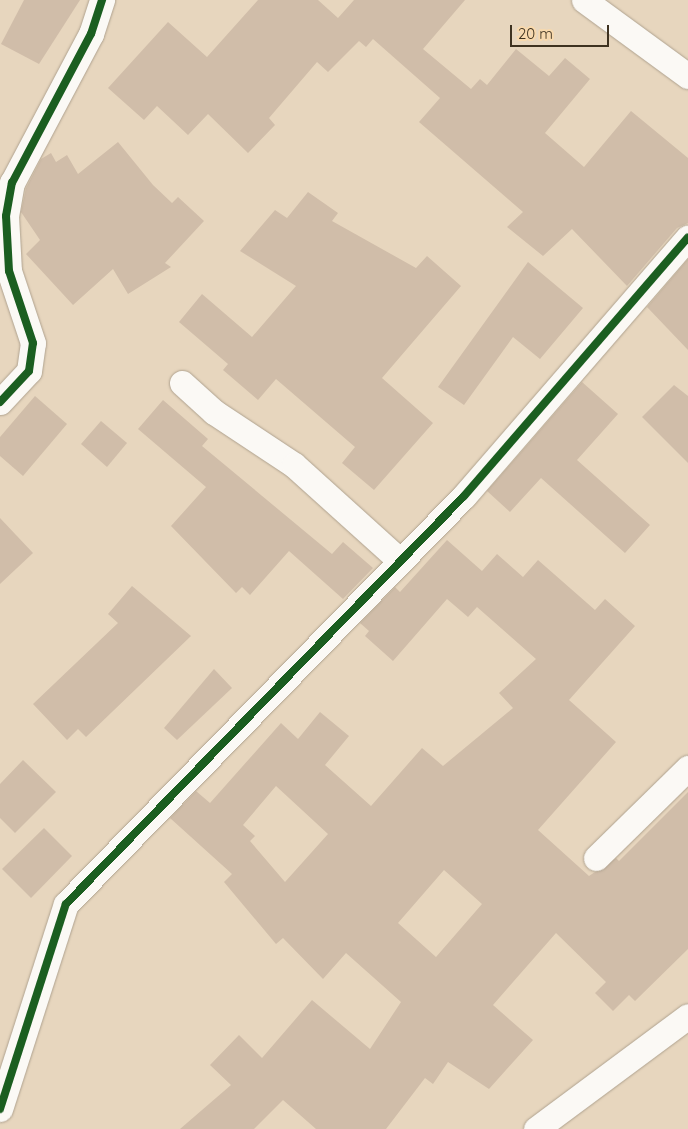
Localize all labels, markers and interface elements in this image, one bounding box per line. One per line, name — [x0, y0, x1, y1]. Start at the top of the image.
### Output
scale bar — [513, 15, 612, 47]
text: 20 m — [518, 24, 553, 43]

